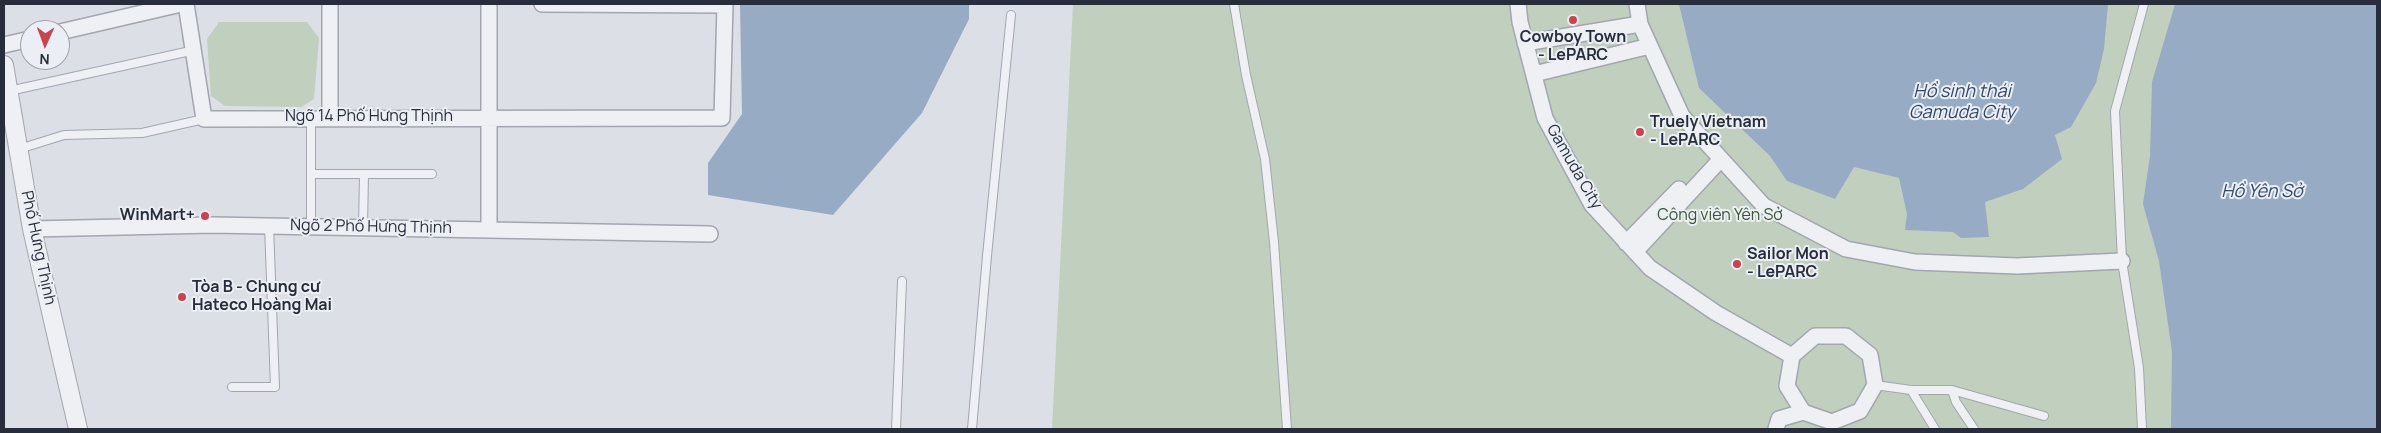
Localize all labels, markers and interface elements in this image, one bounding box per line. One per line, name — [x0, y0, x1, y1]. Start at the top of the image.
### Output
marker: Cowboy Town - LePARC — [1567, 14, 1579, 26]
north arrow — [20, 20, 70, 70]
place label: Cowboy Town - LePARC — [1520, 28, 1626, 66]
text: N — [39, 50, 50, 69]
water label: Hồ sinh thái Gamuda City — [1909, 81, 2015, 124]
street label: Ngõ 14 Phố Hưng Thịnh — [285, 107, 453, 127]
place label: Truely Vietnam - LePARC — [1650, 113, 1766, 151]
street label: Gamuda City — [1542, 121, 1606, 213]
marker: Truely Vietnam - LePARC — [1634, 126, 1646, 138]
water label: Hồ Yên Sở — [2221, 181, 2303, 203]
street label: Phố Hưng Thịnh — [17, 189, 59, 307]
place label: WinMart+ — [120, 206, 195, 226]
park label: Công viên Yên Sở — [1657, 206, 1783, 226]
marker: WinMart+ — [199, 210, 211, 222]
street label: Ngõ 2 Phố Hưng Thịnh — [290, 216, 452, 238]
place label: Sailor Mon - LePARC — [1747, 245, 1829, 283]
marker: Sailor Mon - LePARC — [1731, 258, 1743, 270]
place label: Tòa B - Chung cư Hateco Hoàng Mai — [192, 278, 332, 316]
marker: Tòa B - Chung cư Hateco Hoàng Mai — [176, 291, 188, 303]

